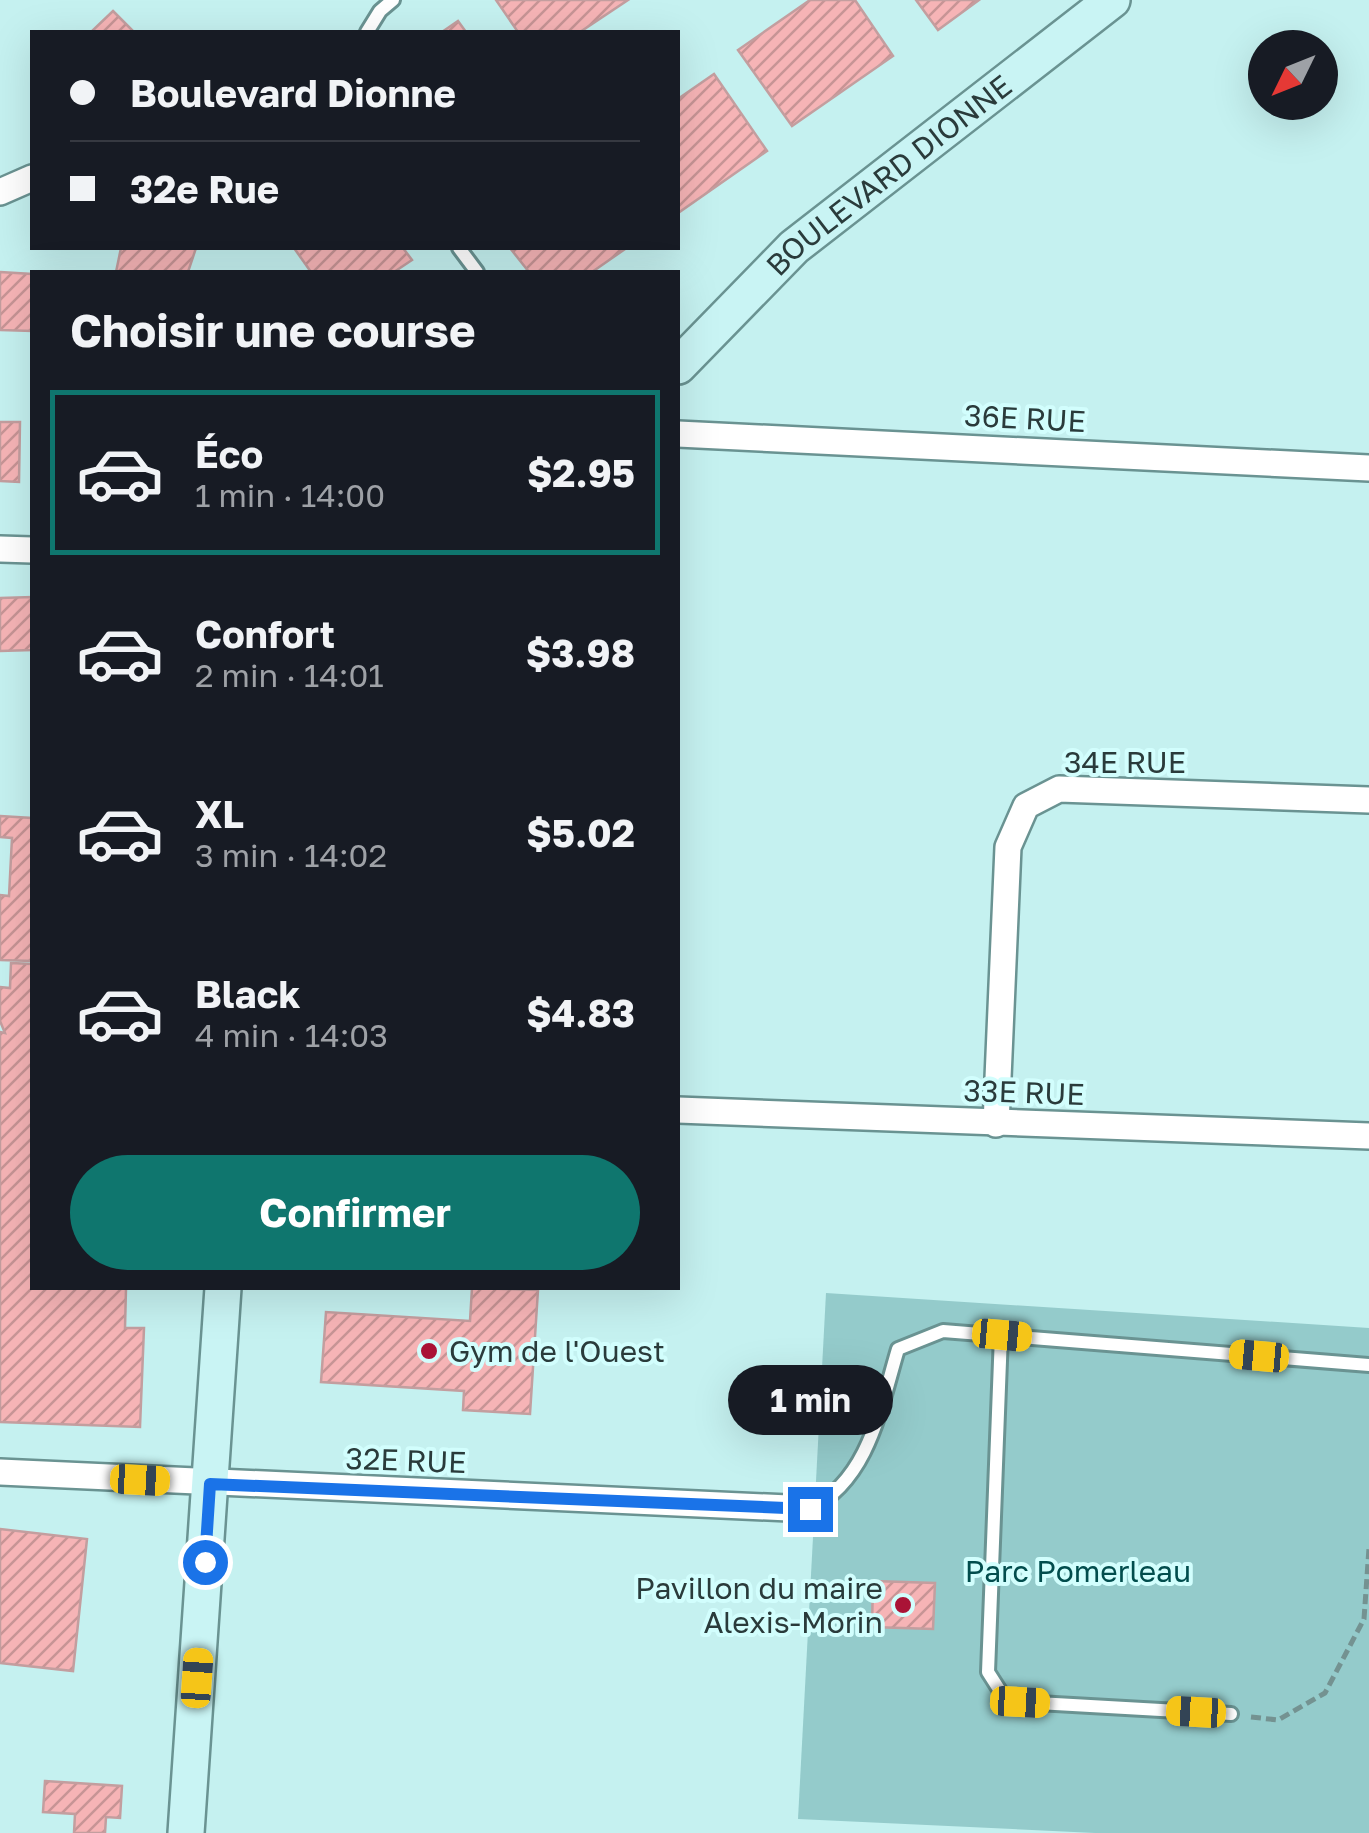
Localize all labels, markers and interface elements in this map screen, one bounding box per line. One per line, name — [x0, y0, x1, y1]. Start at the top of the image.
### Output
north arrow — [1248, 30, 1338, 120]
map controls — [1248, 30, 1338, 120]
street label: BOULEVARD DIONNE — [758, 67, 1018, 283]
text: Boulevard Dionne — [130, 70, 456, 115]
text: 32e Rue — [130, 166, 279, 211]
text: Choisir une course — [70, 303, 476, 357]
street label: 36E RUE — [963, 397, 1087, 439]
icon: car — [75, 428, 165, 518]
text: Éco — [195, 431, 263, 476]
text: $2.95 — [527, 450, 635, 495]
text: 1 min · 14:00 — [195, 476, 385, 514]
icon: car — [75, 608, 165, 698]
text: Confort — [195, 611, 335, 656]
text: $3.98 — [526, 630, 635, 675]
text: 2 min · 14:01 — [195, 656, 384, 694]
street label: 34E RUE — [1064, 744, 1186, 780]
icon: car — [75, 788, 165, 878]
text: XL — [195, 791, 244, 836]
text: $5.02 — [526, 810, 635, 855]
text: 3 min · 14:02 — [195, 836, 387, 874]
icon: car — [75, 968, 165, 1058]
text: Black — [195, 971, 300, 1016]
text: $4.83 — [526, 990, 635, 1035]
text: 4 min · 14:03 — [195, 1016, 388, 1054]
street label: 33E RUE — [963, 1072, 1085, 1112]
button: Confirmer — [70, 1155, 640, 1270]
car — [971, 1317, 1033, 1353]
place label: Gym de l'Ouest — [449, 1333, 665, 1369]
car — [1228, 1338, 1290, 1374]
marker: Gym de l'Ouest — [418, 1340, 440, 1362]
callout: 1 min — [728, 1364, 892, 1434]
text: 1 min — [770, 1381, 851, 1419]
street label: 32E RUE — [345, 1440, 467, 1480]
car — [109, 1463, 171, 1497]
route end — [788, 1487, 833, 1532]
route start — [183, 1540, 228, 1585]
park label: Parc Pomerleau — [965, 1553, 1191, 1589]
place label: Pavillon du maire Alexis-Morin — [635, 1570, 883, 1640]
marker: Pavillon du maire Alexis-Morin — [892, 1594, 914, 1616]
car — [180, 1647, 214, 1709]
car — [989, 1685, 1051, 1719]
car — [1165, 1695, 1227, 1729]

